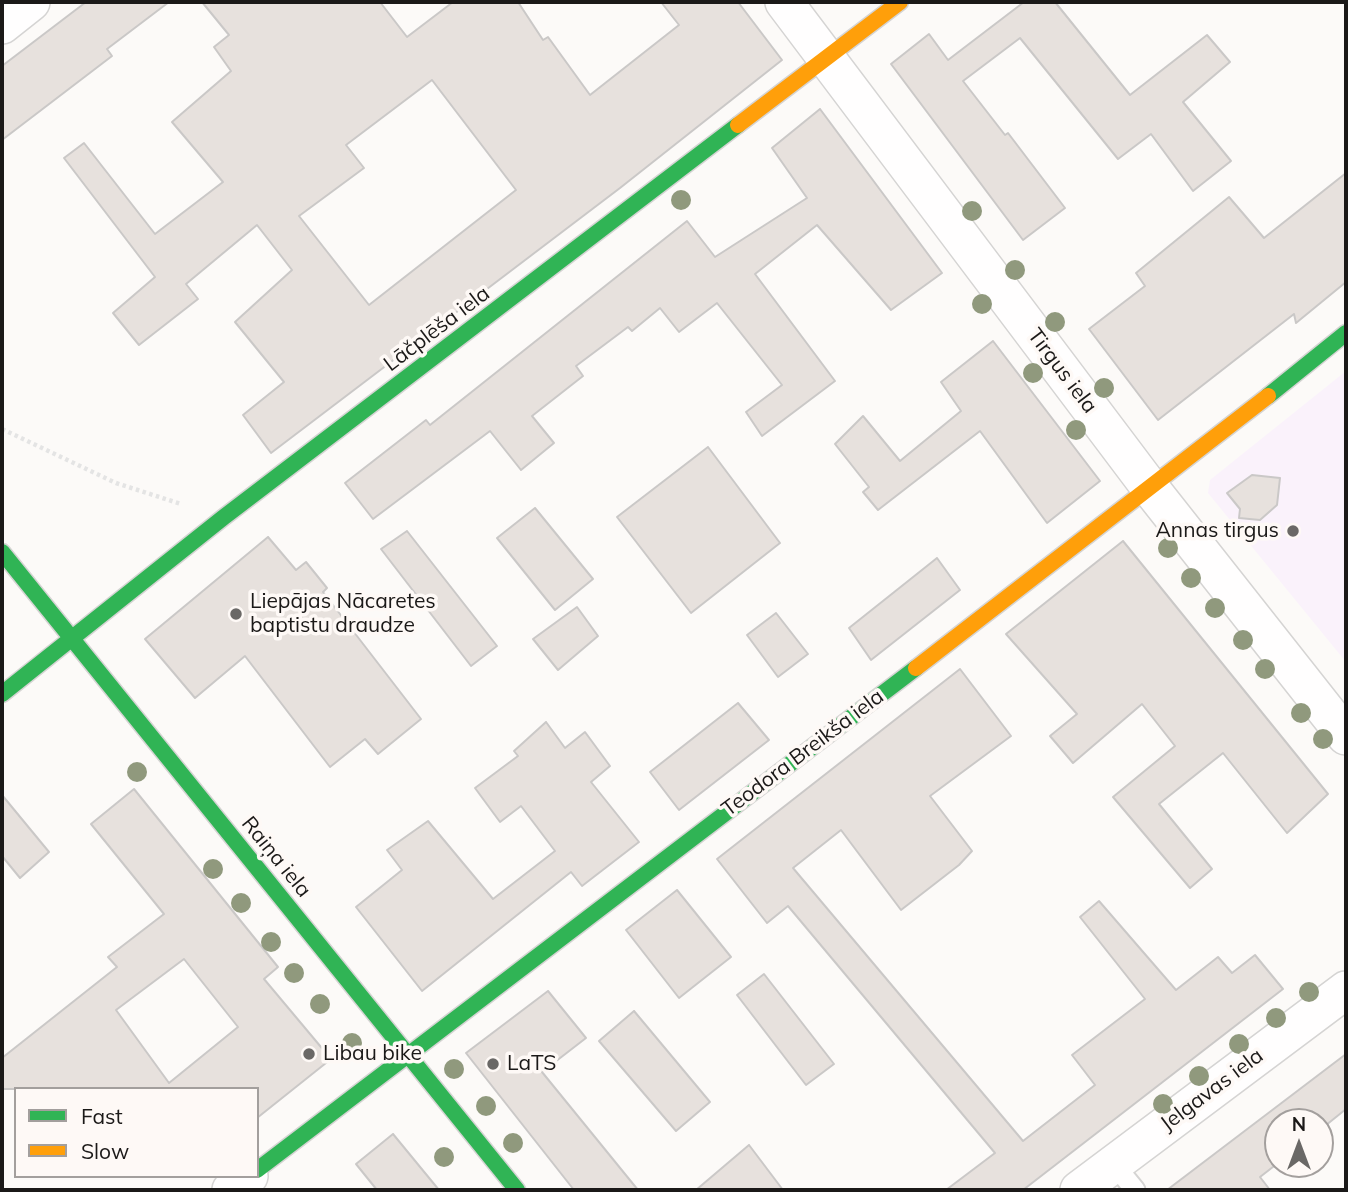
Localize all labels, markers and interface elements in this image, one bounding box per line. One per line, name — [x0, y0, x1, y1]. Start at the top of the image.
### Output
street label: Lāčplēša iela — [379, 281, 495, 377]
street label: Tirgus iela — [1022, 324, 1102, 418]
place label: Annas tirgus — [1155, 518, 1279, 544]
marker: Annas tirgus — [1285, 523, 1301, 539]
place label: Liepājas Nācaretes baptistu draudze — [250, 589, 436, 639]
marker: Liepājas Nācaretes baptistu draudze — [228, 606, 244, 622]
street label: Teodora Breikša iela — [717, 684, 889, 822]
street label: Raiņa iela — [236, 812, 316, 902]
place label: Libau bike — [323, 1041, 422, 1067]
street label: Jelgavas iela — [1156, 1043, 1268, 1137]
marker: Libau bike — [301, 1046, 317, 1062]
place label: LaTS — [507, 1051, 556, 1077]
marker: LaTS — [485, 1056, 501, 1072]
legend — [14, 1087, 259, 1178]
text: Fast — [81, 1103, 123, 1129]
north arrow — [1264, 1108, 1334, 1178]
text: N — [1292, 1112, 1306, 1136]
text: Slow — [81, 1138, 129, 1164]

